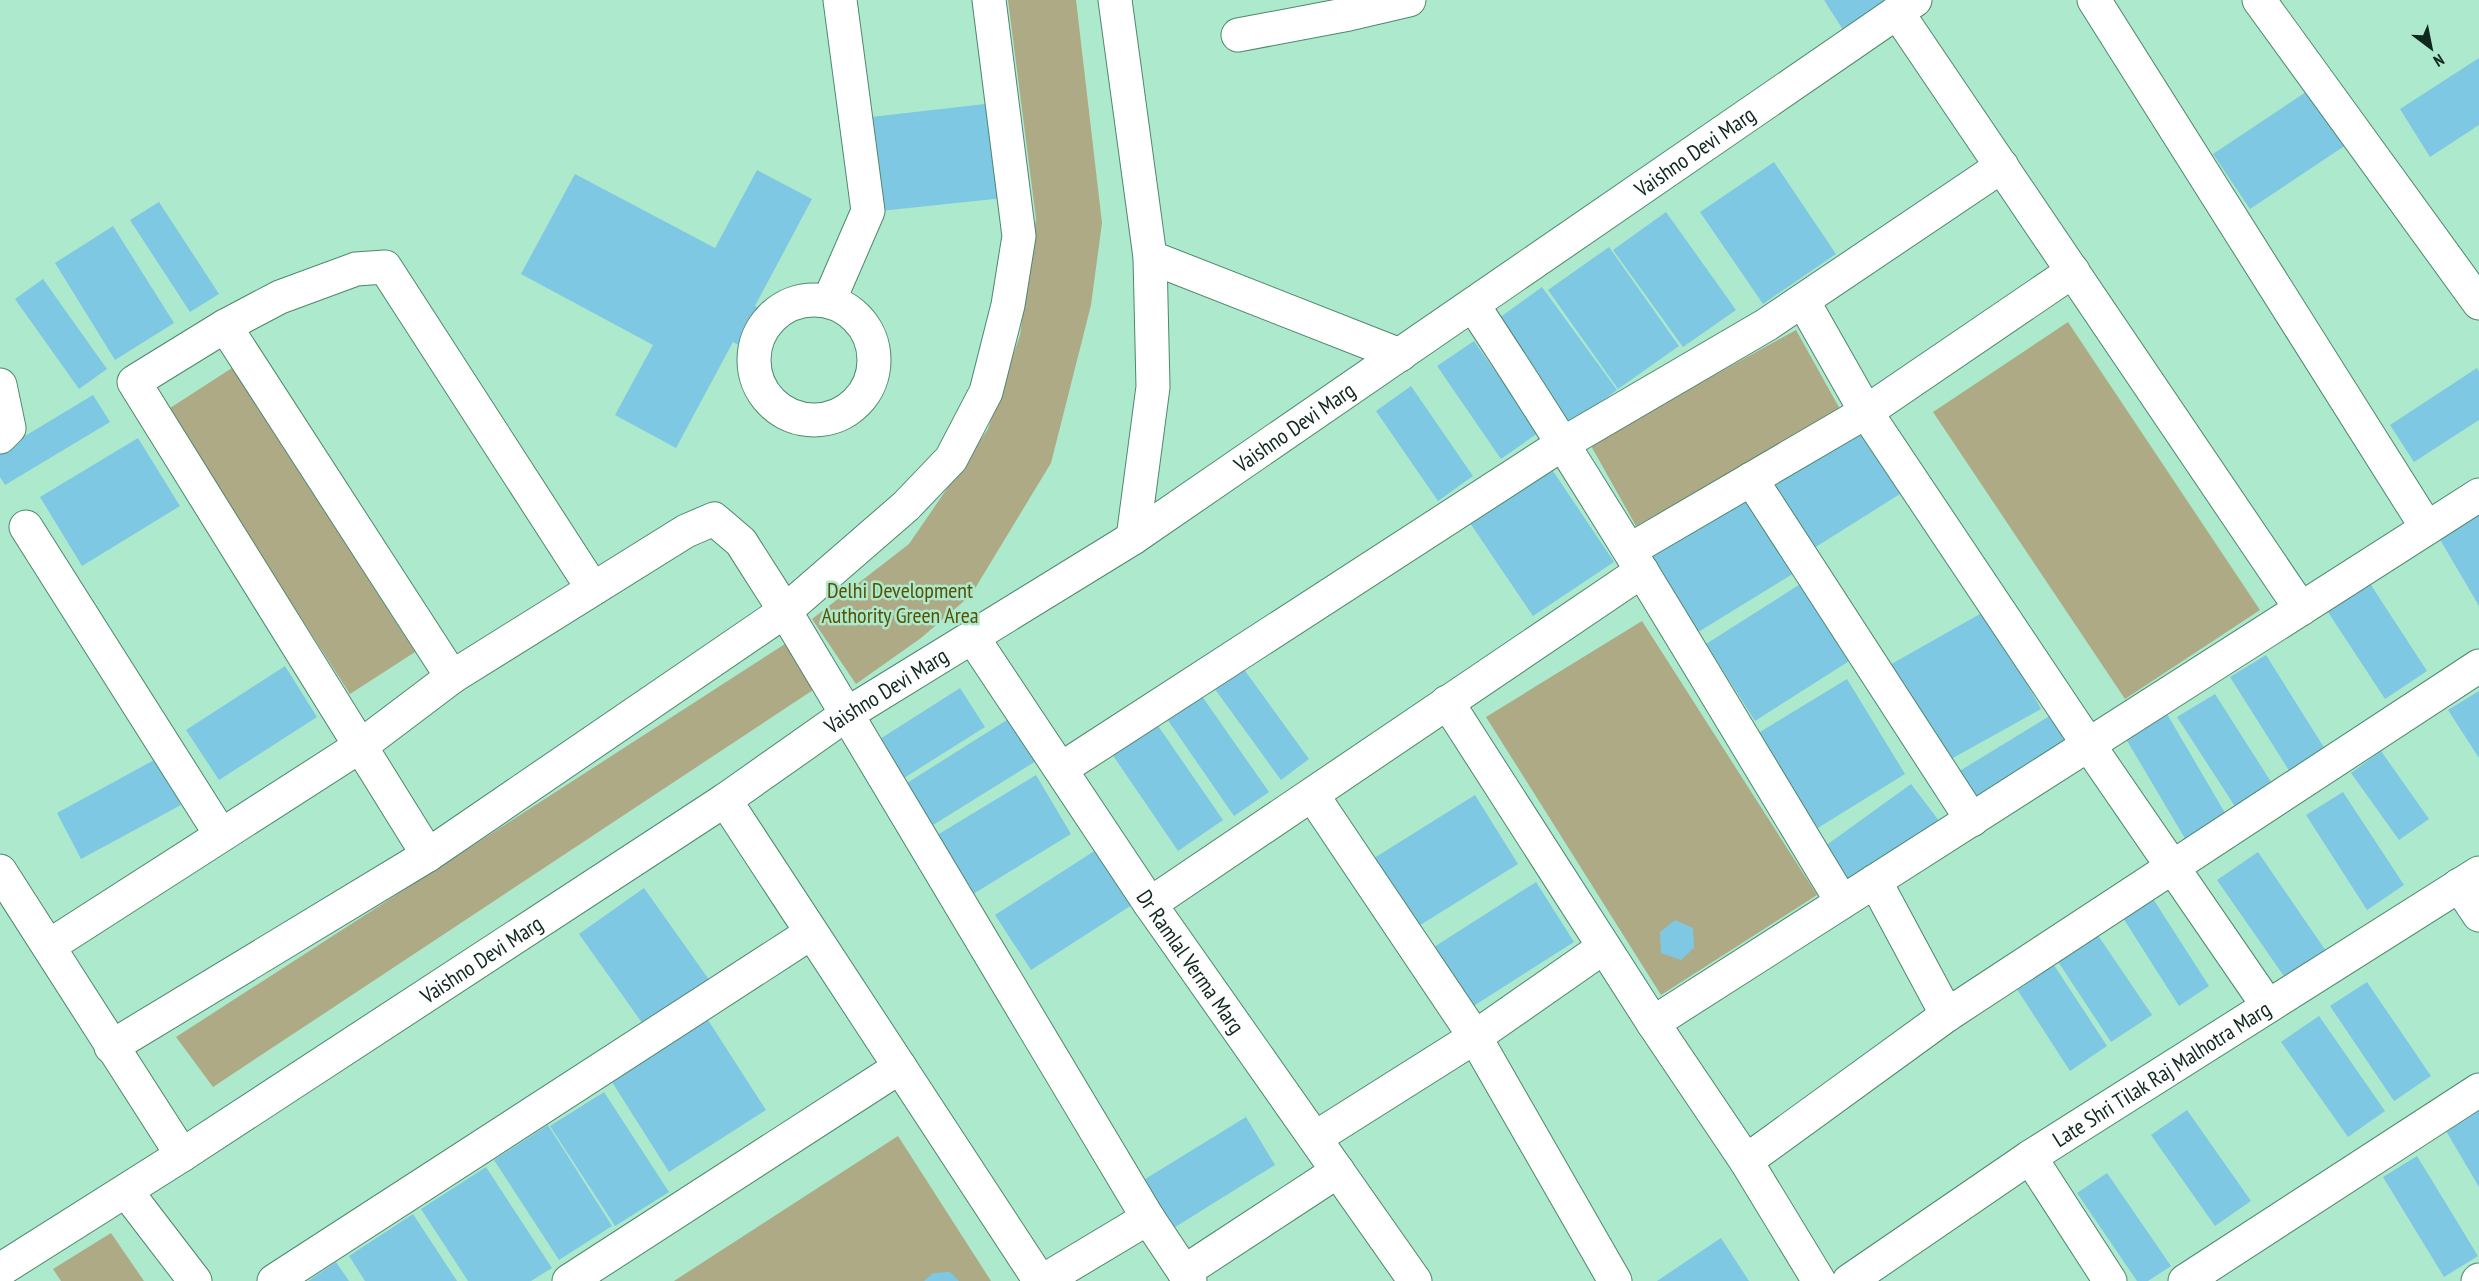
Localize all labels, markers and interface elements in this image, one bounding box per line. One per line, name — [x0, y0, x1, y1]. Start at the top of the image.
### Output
north arrow — [2401, 18, 2461, 78]
text: N — [2430, 50, 2448, 71]
street label: Vaishno Devi Marg — [1628, 100, 1761, 203]
street label: Vaishno Devi Marg — [1228, 376, 1360, 479]
park label: Delhi Development Authority Green Area — [821, 576, 979, 629]
street label: Vaishno Devi Marg — [818, 641, 953, 740]
street label: Dr Ramlal Verma Marg — [1130, 884, 1251, 1039]
street label: Vaishno Devi Marg — [414, 909, 548, 1010]
street label: Late Shri Tilak Raj Malhotra Marg — [2047, 995, 2276, 1153]

